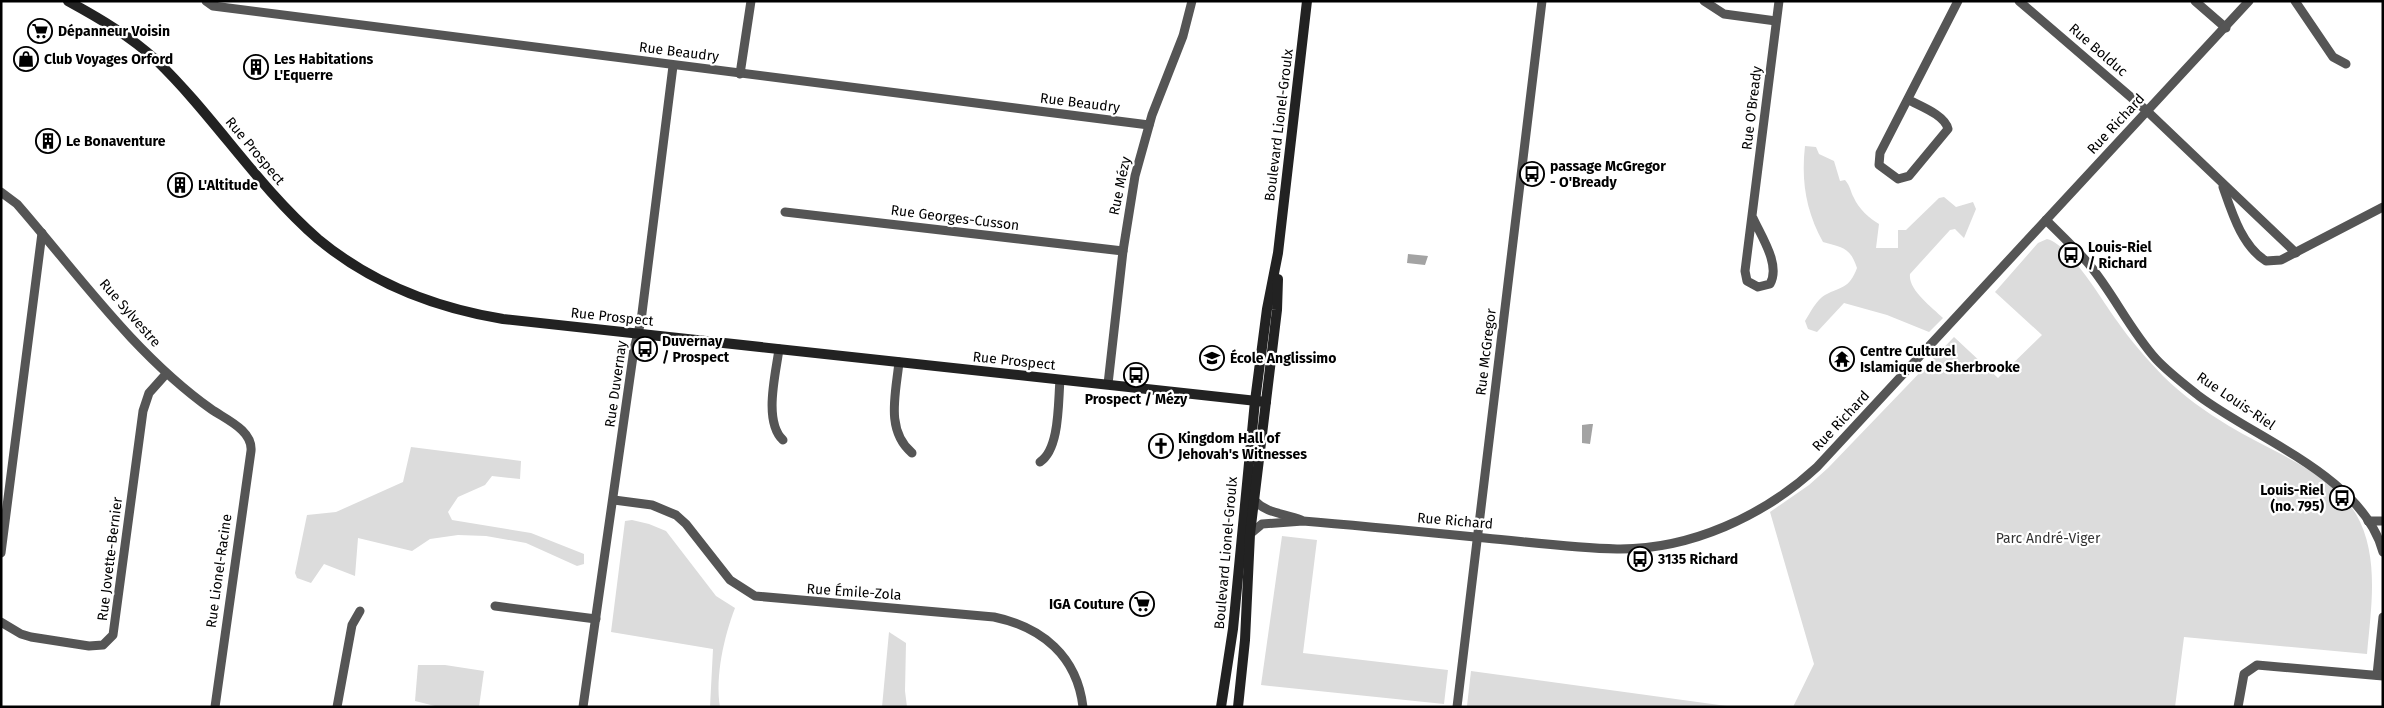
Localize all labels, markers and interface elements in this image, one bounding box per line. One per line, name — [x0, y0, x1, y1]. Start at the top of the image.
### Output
supermarket icon: Dépanneur Voisin — [27, 18, 53, 44]
street label: Rue Bolduc — [2065, 20, 2131, 80]
place label: Dépanneur Voisin — [58, 23, 170, 40]
street label: Rue Beaudry — [638, 39, 720, 65]
shop icon: Club Voyages Orford — [13, 46, 39, 72]
street label: Boulevard Lionel-Groulx — [1261, 48, 1297, 202]
place label: Club Voyages Orford — [44, 51, 173, 68]
place label: Les Habitations L'Equerre — [274, 51, 373, 84]
building icon: Les Habitations L'Equerre — [243, 54, 269, 80]
street label: Rue O'Bready — [1738, 65, 1766, 151]
street label: Rue Beaudry — [1039, 90, 1121, 116]
street label: Rue Richard — [2084, 90, 2148, 158]
street label: Rue Prospect — [222, 114, 289, 189]
building icon: Le Bonaventure — [35, 128, 61, 154]
place label: Le Bonaventure — [66, 133, 166, 150]
street label: Rue Mézy — [1106, 155, 1135, 217]
place label: passage McGregor - O'Bready — [1550, 158, 1666, 191]
bus stop icon: passage McGregor - O'Bready — [1519, 161, 1545, 187]
building icon: L'Altitude — [167, 172, 193, 198]
place label: L'Altitude — [198, 177, 258, 194]
street label: Rue Georges-Cusson — [890, 202, 1020, 234]
place label: Louis-Riel / Richard — [2088, 239, 2153, 272]
bus stop icon: Louis-Riel / Richard — [2058, 242, 2084, 268]
street label: Rue Sylvestre — [96, 275, 164, 351]
street label: Rue Prospect — [570, 304, 655, 330]
street label: Rue McGregor — [1472, 307, 1500, 397]
place label: Duvernay / Prospect — [662, 333, 730, 366]
bus stop icon: Duvernay / Prospect — [632, 336, 658, 362]
street label: Rue Duvernay — [601, 339, 631, 429]
place label: Centre Culturel Islamique de Sherbrooke — [1860, 343, 2020, 376]
school or university icon: École Anglissimo — [1199, 345, 1225, 371]
temple icon: Centre Culturel Islamique de Sherbrooke — [1829, 346, 1855, 372]
street label: Rue Prospect — [972, 348, 1057, 374]
place label: École Anglissimo — [1230, 349, 1336, 367]
bus stop icon: Prospect / Mézy — [1123, 362, 1149, 388]
street label: Rue Louis-Riel — [2194, 368, 2278, 434]
street label: Rue Richard — [1809, 387, 1873, 455]
place label: Prospect / Mézy — [1085, 391, 1188, 408]
place label: Kingdom Hall of Jehovah's Witnesses — [1177, 430, 1307, 463]
church icon: Kingdom Hall of Jehovah's Witnesses — [1148, 433, 1174, 459]
street label: Boulevard Lionel-Groulx — [1211, 476, 1241, 630]
place label: Louis-Riel (no. 795) — [2260, 482, 2325, 515]
bus stop icon: Louis-Riel (no. 795) — [2329, 485, 2355, 511]
street label: Rue Jovette-Bernier — [94, 495, 126, 622]
street label: Rue Richard — [1416, 509, 1494, 533]
street label: Rue Lionel-Racine — [203, 513, 235, 629]
park label: Parc André-Viger — [1996, 530, 2101, 547]
bus stop icon: 3135 Richard — [1627, 546, 1653, 572]
place label: 3135 Richard — [1657, 551, 1738, 568]
street label: Rue Émile-Zola — [806, 579, 902, 604]
supermarket icon: IGA Couture — [1129, 591, 1155, 617]
place label: IGA Couture — [1049, 596, 1124, 613]

